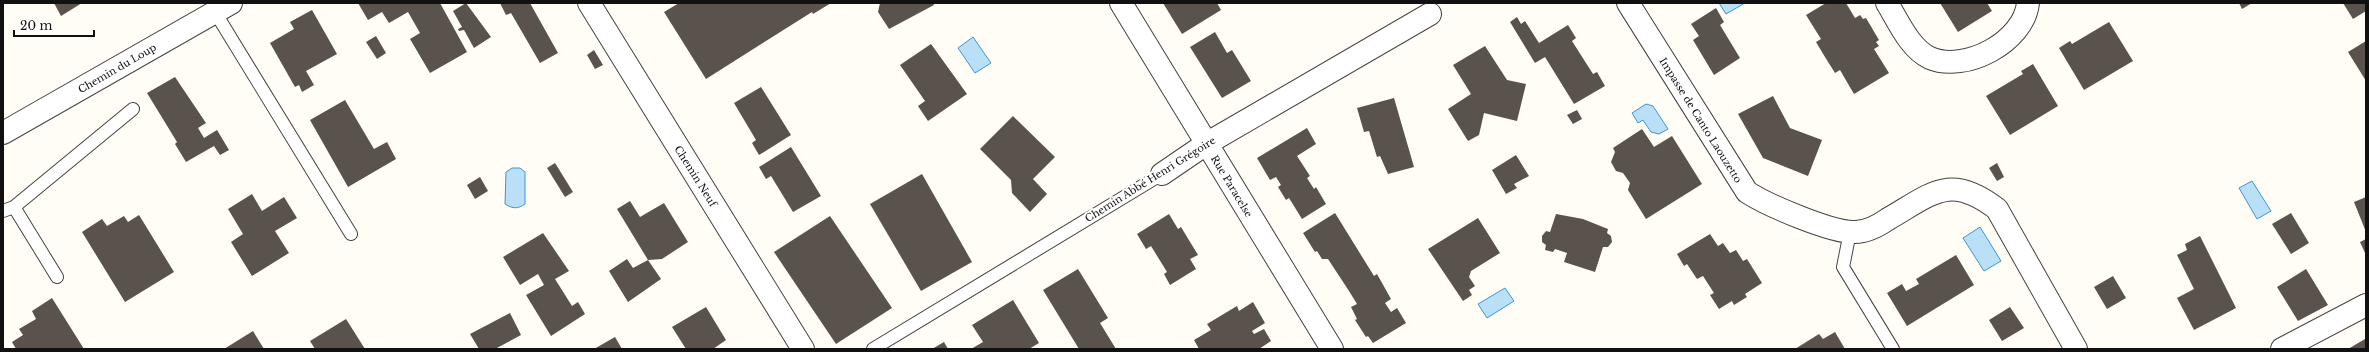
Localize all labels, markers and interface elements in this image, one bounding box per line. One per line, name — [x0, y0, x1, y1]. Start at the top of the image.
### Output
scale bar — [14, 12, 94, 38]
text: 20 m — [20, 18, 52, 33]
street label: Chemin du Loup — [76, 41, 159, 96]
street label: Impasse de Canto Laouzetto — [1657, 55, 1745, 186]
street label: Chemin Abbé Henri Grégoire — [1083, 134, 1218, 225]
street label: Chemin Neuf — [672, 143, 721, 211]
street label: Rue Paracelse — [1208, 153, 1255, 220]

